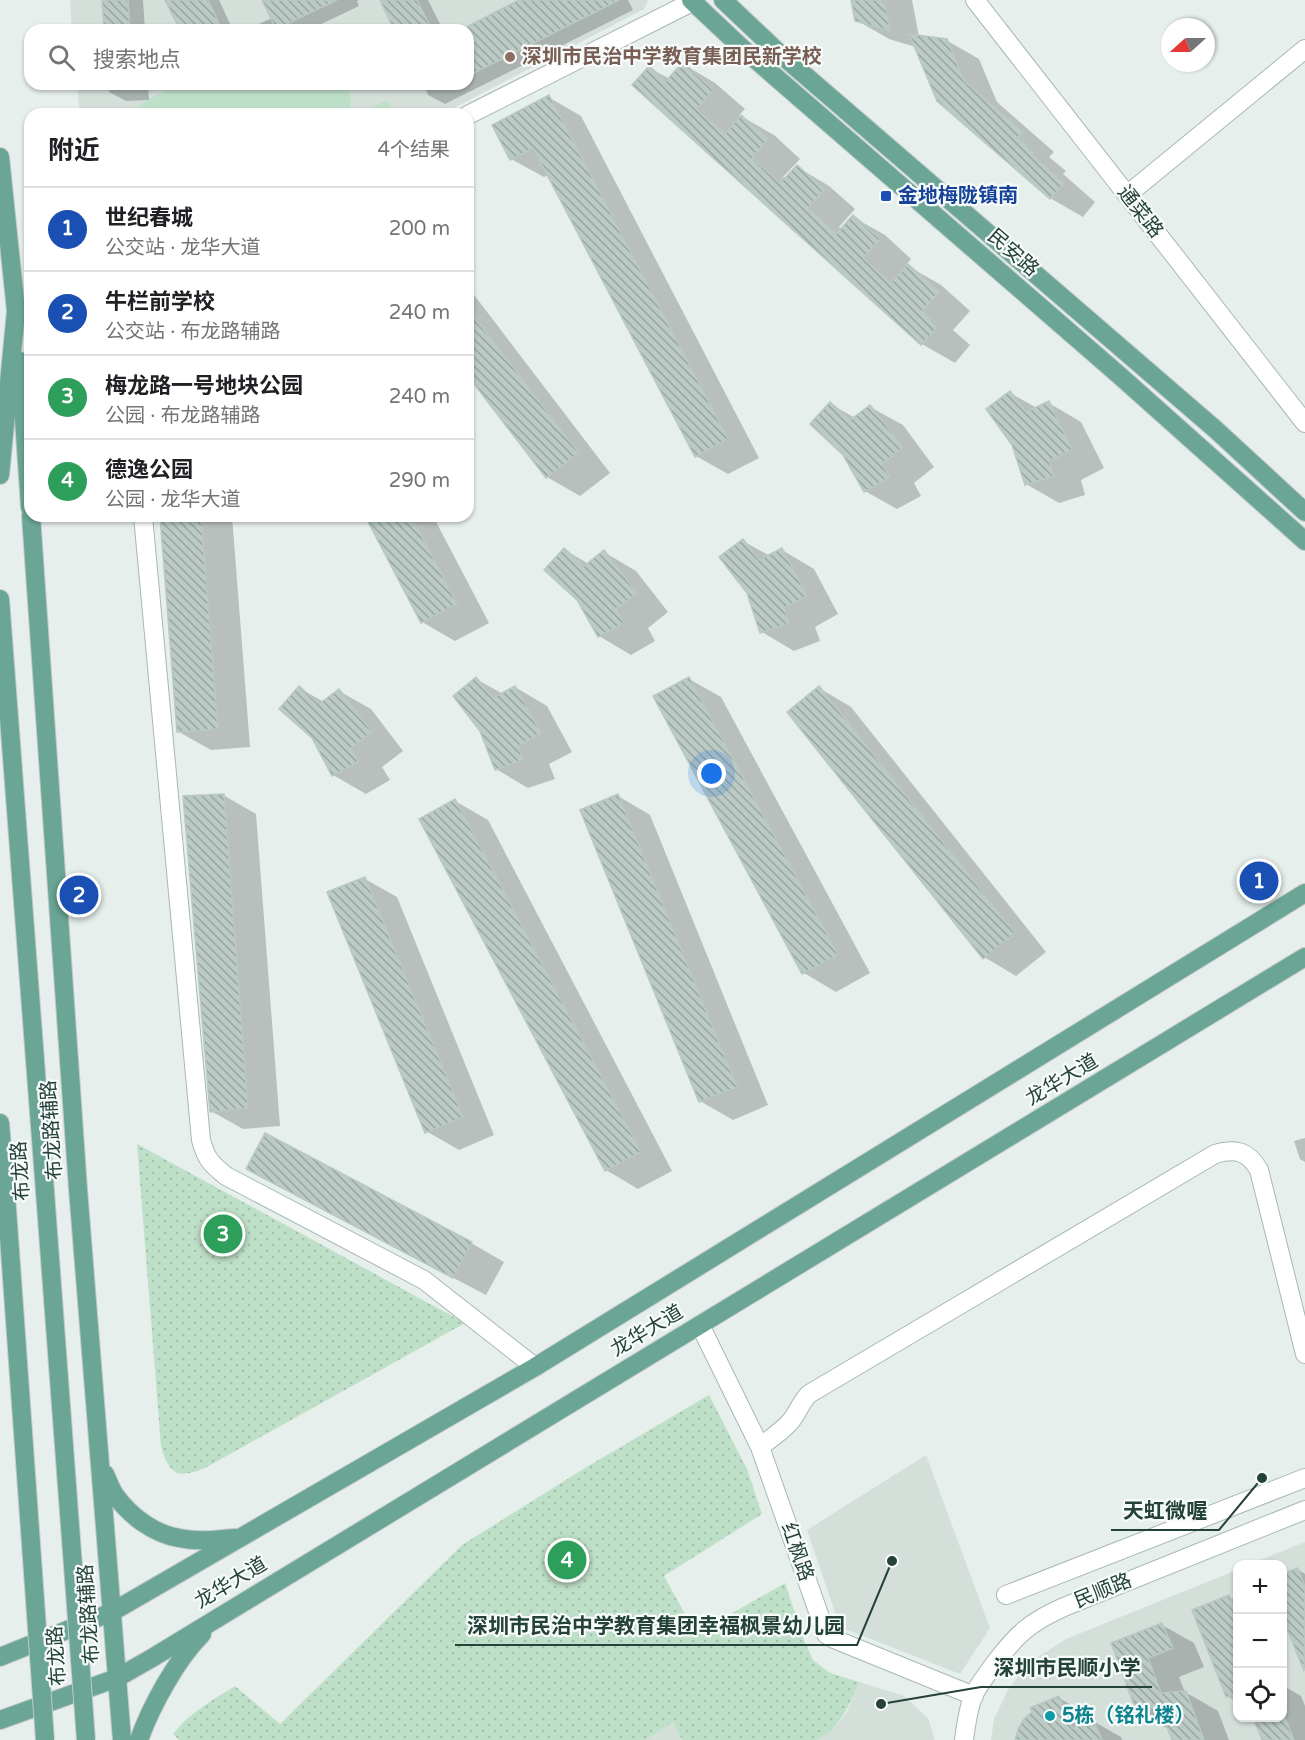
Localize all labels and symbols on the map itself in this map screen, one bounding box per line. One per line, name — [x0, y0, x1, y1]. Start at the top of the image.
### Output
north arrow — [1161, 18, 1215, 72]
place label: 深圳市民治中学教育集团民新学校 — [522, 45, 822, 69]
marker: 深圳市民治中学教育集团民新学校 — [503, 50, 517, 64]
street label: 通菜路 — [1112, 181, 1168, 243]
place label: 金地梅陇镇南 — [898, 184, 1018, 208]
marker: 金地梅陇镇南 — [879, 189, 893, 203]
street label: 民安路 — [982, 224, 1044, 282]
your location — [697, 759, 726, 788]
pin: 1 — [1240, 858, 1278, 904]
pin: 2 — [60, 872, 98, 918]
street label: 龙华大道 — [1022, 1049, 1102, 1111]
street label: 布龙路辅路 — [37, 1079, 67, 1181]
street label: 布龙路 — [7, 1140, 35, 1202]
pin: 3 — [204, 1212, 242, 1256]
street label: 龙华大道 — [607, 1300, 687, 1362]
callout: 天虹微喔 — [1111, 1491, 1219, 1530]
text: 天虹微喔 — [1123, 1499, 1207, 1524]
street label: 红枫路 — [776, 1520, 818, 1584]
pin: 4 — [548, 1538, 586, 1582]
street label: 龙华大道 — [191, 1552, 271, 1614]
street label: 布龙路辅路 — [74, 1563, 104, 1665]
street label: 民顺路 — [1071, 1569, 1135, 1613]
callout: 深圳市民治中学教育集团幸福枫景幼儿园 — [455, 1606, 857, 1645]
text: 深圳市民治中学教育集团幸福枫景幼儿园 — [467, 1614, 845, 1639]
street label: 布龙路 — [43, 1625, 71, 1687]
callout: 深圳市民顺小学 — [981, 1648, 1152, 1687]
text: 深圳市民顺小学 — [994, 1656, 1141, 1681]
place label: 5栋（铭礼楼） — [1062, 1704, 1195, 1728]
marker: 5栋（铭礼楼） — [1043, 1709, 1057, 1723]

